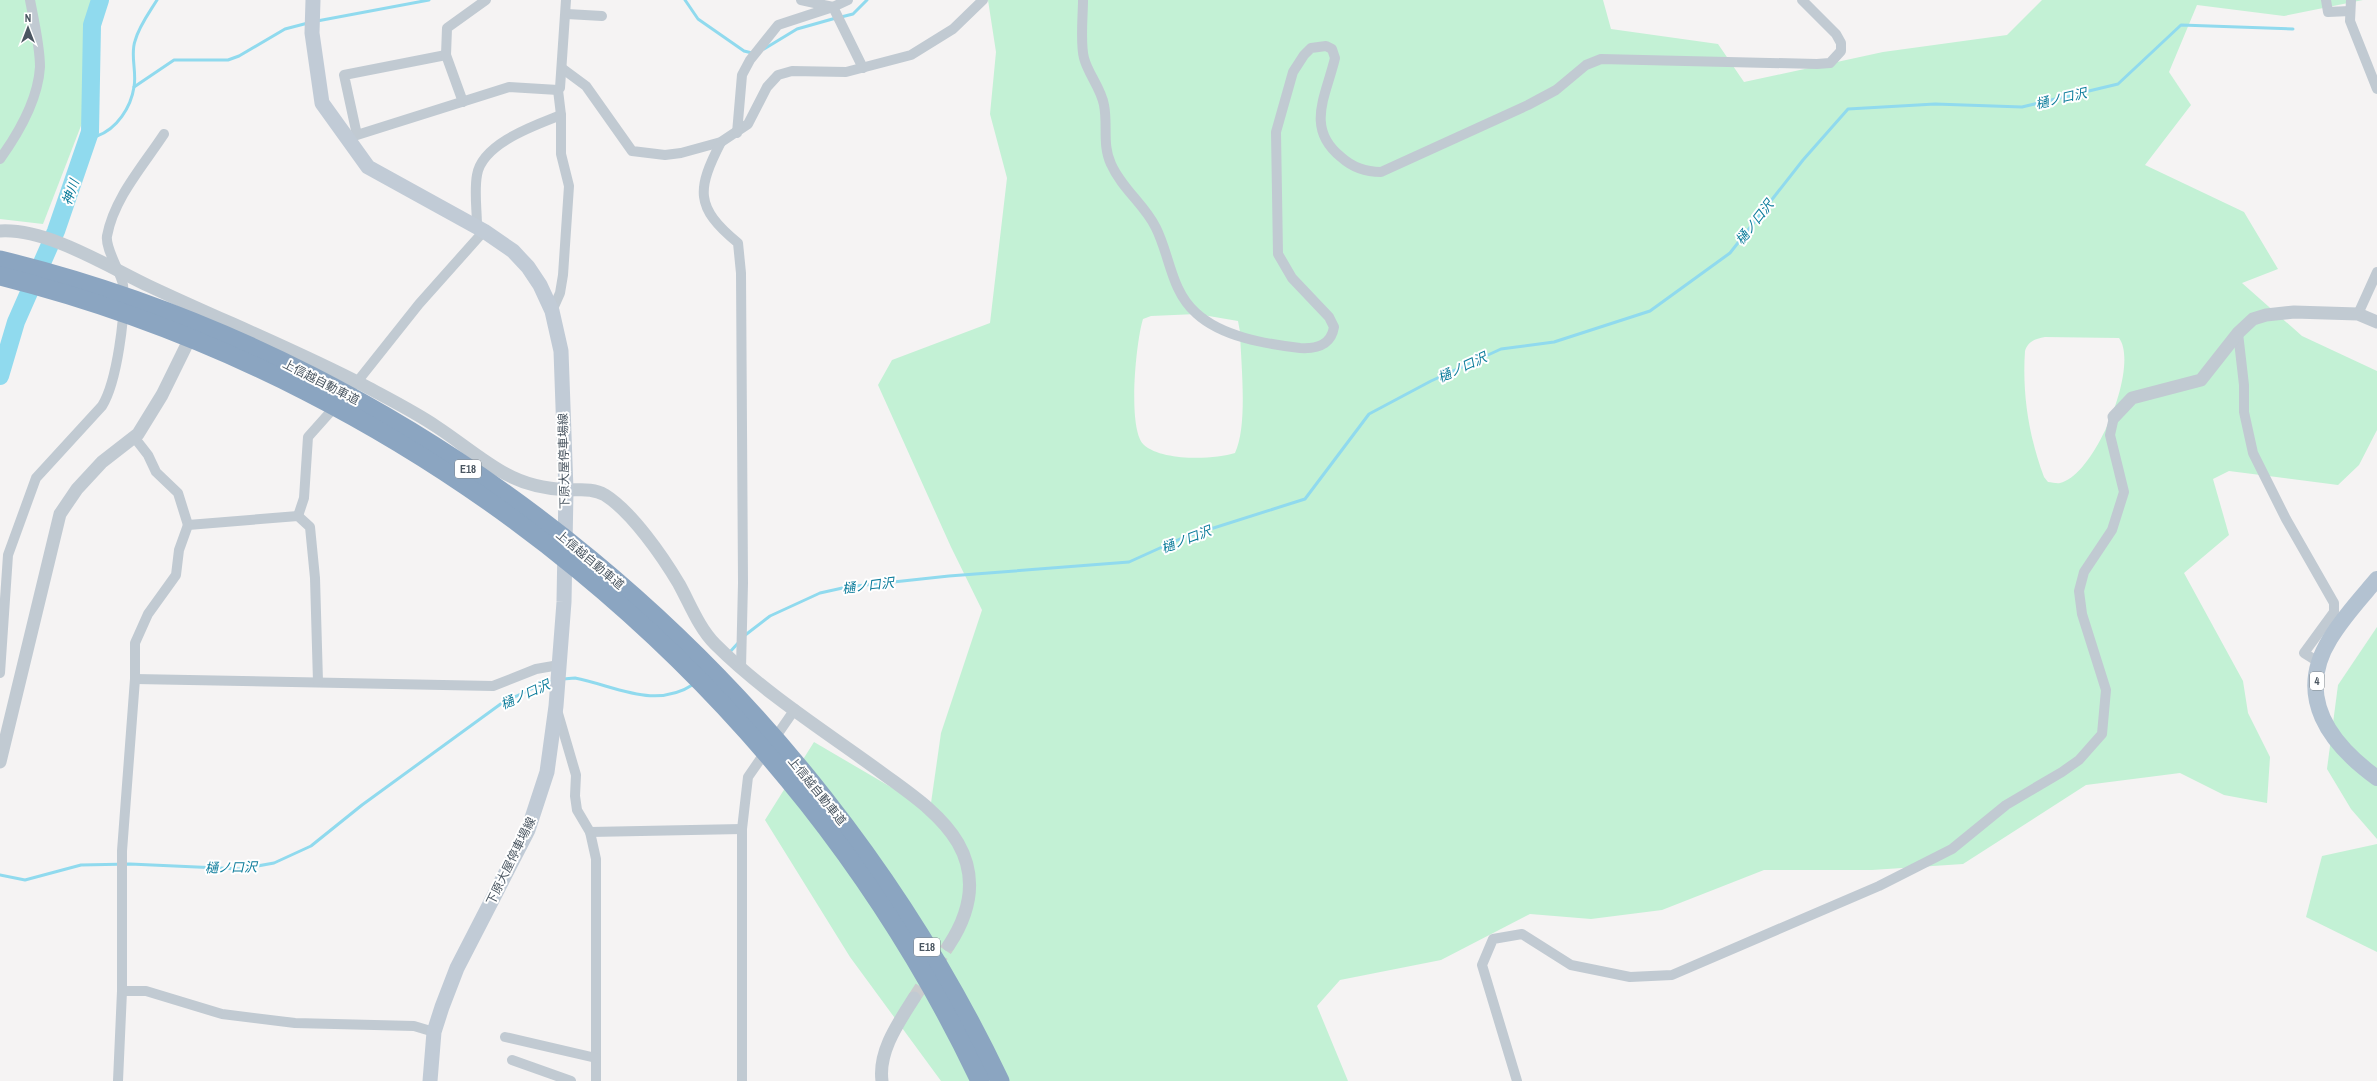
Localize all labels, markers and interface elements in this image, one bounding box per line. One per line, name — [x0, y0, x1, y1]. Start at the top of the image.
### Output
north arrow — [8, 8, 48, 48]
text: N — [25, 11, 31, 25]
water label: 樋ノ口沢 — [2034, 84, 2090, 113]
water label: 神川 — [58, 175, 83, 207]
water label: 樋ノ口沢 — [1732, 195, 1778, 248]
water label: 樋ノ口沢 — [1435, 348, 1491, 386]
street label: 上信越自動車道 — [280, 356, 362, 408]
street label: 下原大屋停車場線 — [555, 413, 573, 509]
road number: E18 — [455, 460, 481, 478]
water label: 樋ノ口沢 — [1159, 521, 1215, 557]
street label: 上信越自動車道 — [553, 527, 627, 593]
water label: 樋ノ口沢 — [841, 574, 897, 597]
road number: 4 — [2310, 672, 2324, 690]
water label: 樋ノ口沢 — [498, 675, 554, 713]
street label: 上信越自動車道 — [784, 753, 850, 829]
street label: 下原大屋停車場線 — [483, 814, 539, 908]
water label: 樋ノ口沢 — [205, 859, 259, 876]
road number: E18 — [914, 938, 940, 956]

